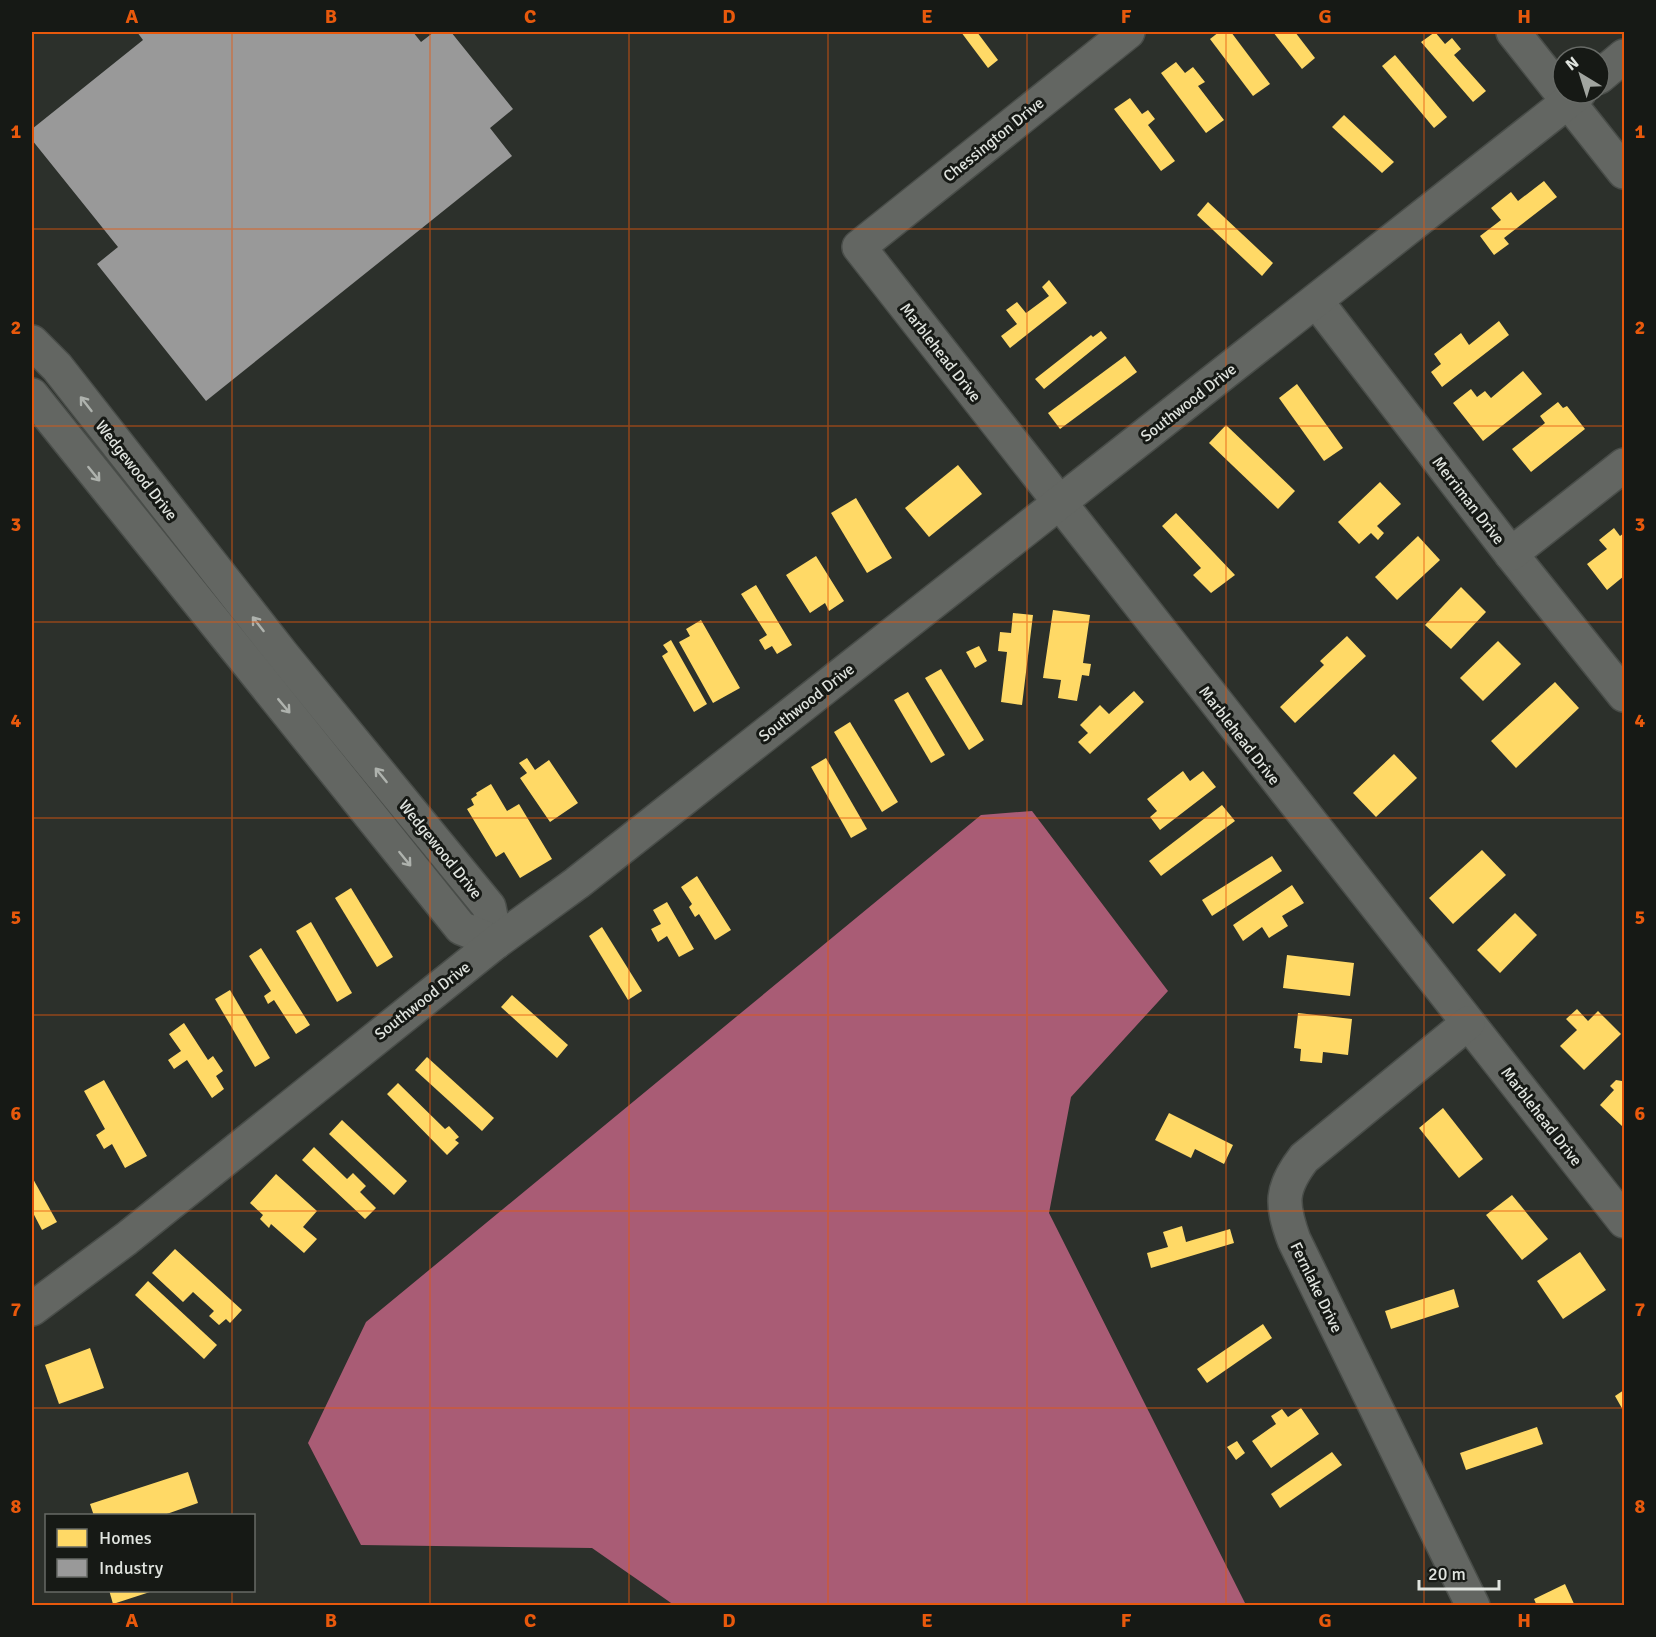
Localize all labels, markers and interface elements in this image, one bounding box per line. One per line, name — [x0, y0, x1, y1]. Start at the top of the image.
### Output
text: A — [126, 4, 139, 29]
text: B — [325, 4, 337, 29]
text: C — [524, 4, 536, 29]
text: D — [722, 4, 736, 29]
text: E — [921, 4, 933, 29]
text: F — [1121, 4, 1132, 29]
text: G — [1318, 4, 1332, 29]
text: H — [1517, 4, 1531, 29]
north arrow — [1551, 45, 1611, 105]
text: N — [1562, 53, 1583, 75]
street label: Chessington Drive — [939, 93, 1048, 186]
text: 1 — [11, 119, 22, 144]
text: 1 — [1635, 119, 1646, 144]
street label: Marblehead Drive — [895, 299, 985, 406]
text: 2 — [11, 315, 21, 340]
text: 2 — [1635, 315, 1645, 340]
street label: Southwood Drive — [1137, 359, 1240, 446]
one-way arrow — [79, 396, 92, 412]
street label: Wedgewood Drive — [91, 417, 181, 525]
street label: Merriman Drive — [1428, 453, 1509, 549]
one-way arrow — [88, 466, 101, 482]
text: 3 — [11, 512, 21, 537]
text: 3 — [1635, 512, 1645, 537]
one-way arrow — [252, 616, 265, 632]
street label: Southwood Drive — [755, 659, 858, 746]
street label: Marblehead Drive — [1194, 682, 1284, 789]
one-way arrow — [277, 698, 291, 713]
text: 4 — [11, 708, 22, 733]
text: 4 — [1635, 708, 1646, 733]
one-way arrow — [374, 768, 388, 783]
street label: Wedgewood Drive — [394, 796, 486, 903]
one-way arrow — [399, 850, 412, 866]
text: 5 — [11, 905, 21, 930]
text: 5 — [1635, 905, 1645, 930]
street label: Southwood Drive — [371, 957, 474, 1044]
street label: Marblehead Drive — [1496, 1063, 1586, 1170]
text: 6 — [11, 1101, 22, 1126]
text: 6 — [1635, 1101, 1646, 1126]
street label: Fernlake Drive — [1286, 1239, 1347, 1336]
text: 7 — [11, 1297, 22, 1322]
text: 7 — [1635, 1297, 1646, 1322]
text: 8 — [11, 1494, 22, 1519]
text: 8 — [1635, 1494, 1646, 1519]
legend — [45, 1514, 255, 1592]
text: Homes — [99, 1527, 152, 1549]
scale bar — [1419, 1553, 1498, 1591]
text: Industry — [99, 1557, 164, 1579]
text: 20 m — [1428, 1563, 1466, 1585]
text: A — [126, 1608, 139, 1633]
text: B — [325, 1608, 337, 1633]
text: C — [524, 1608, 536, 1633]
text: D — [722, 1608, 736, 1633]
text: E — [921, 1608, 933, 1633]
text: F — [1121, 1608, 1132, 1633]
text: G — [1318, 1608, 1332, 1633]
text: H — [1517, 1608, 1531, 1633]

